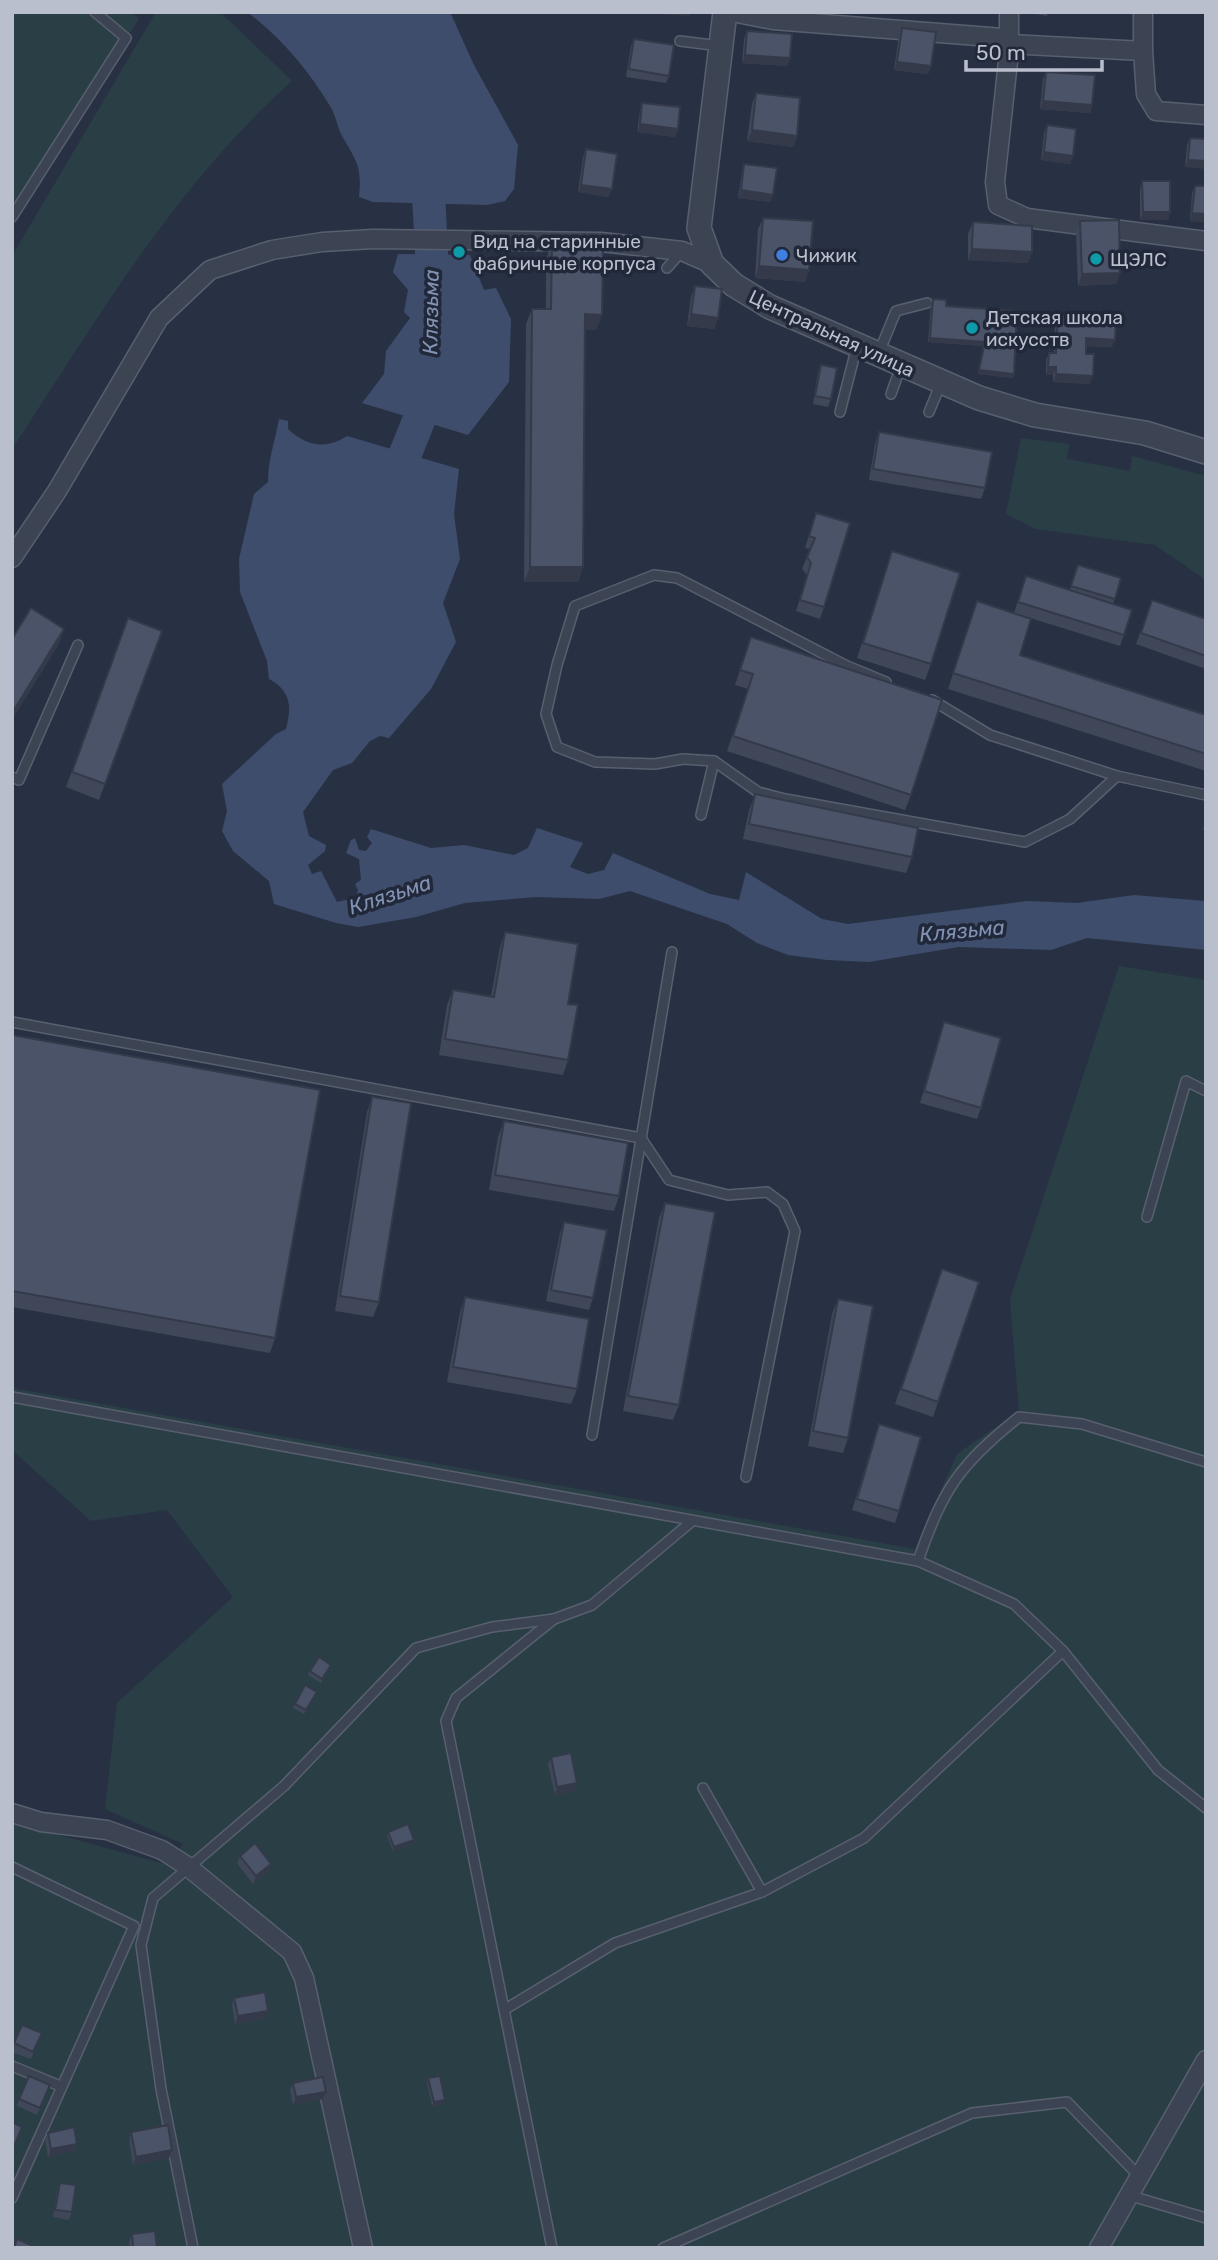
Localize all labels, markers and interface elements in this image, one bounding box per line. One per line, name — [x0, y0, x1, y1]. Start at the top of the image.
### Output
scale bar — [966, 28, 1102, 72]
text: 50 m — [976, 40, 1026, 65]
place label: Вид на старинные фабричные корпуса — [473, 230, 656, 275]
marker: Вид на старинные фабричные корпуса — [451, 244, 467, 260]
place label: Чижик — [796, 244, 857, 267]
marker: Чижик — [774, 247, 790, 263]
place label: ЩЭЛС — [1110, 248, 1167, 271]
marker: ЩЭЛС — [1088, 251, 1104, 267]
water label: Клязьма — [417, 269, 444, 355]
street label: Центральная улица — [745, 285, 918, 382]
place label: Детская школа искусств — [986, 306, 1123, 351]
marker: Детская школа искусств — [964, 320, 980, 336]
water label: Клязьма — [345, 869, 434, 920]
water label: Клязьма — [918, 914, 1006, 947]

